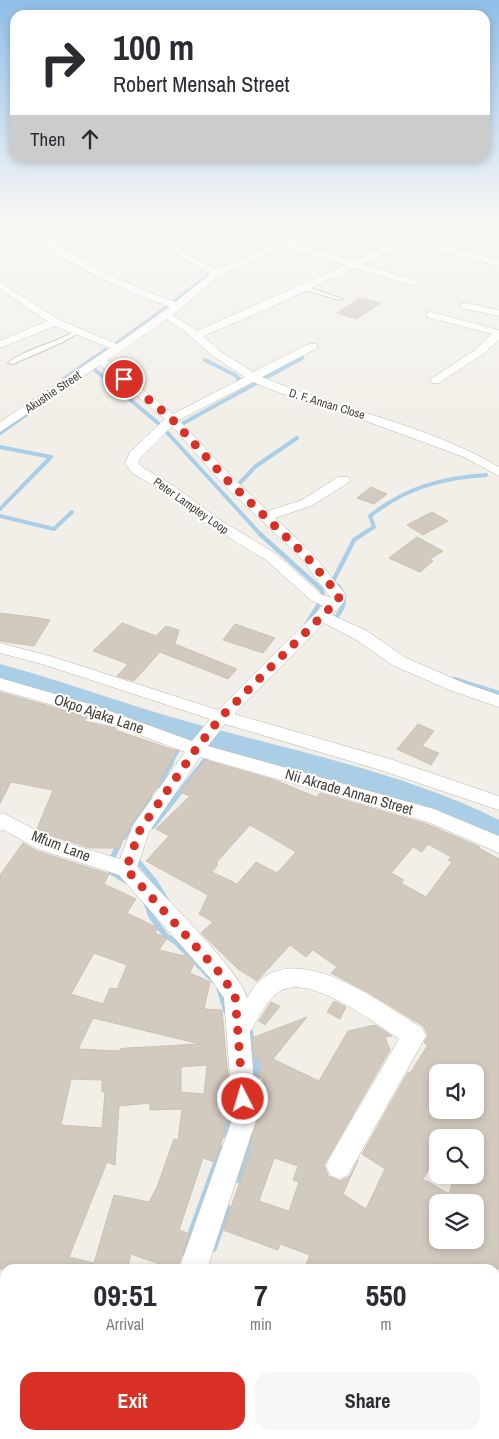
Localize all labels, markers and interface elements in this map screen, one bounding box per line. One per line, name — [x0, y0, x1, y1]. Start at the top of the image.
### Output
text: 100 m — [113, 24, 194, 71]
icon: right — [30, 30, 95, 95]
text: Robert Mensah Street — [113, 69, 290, 99]
icon: ahead — [76, 125, 104, 153]
text: Then — [30, 126, 66, 152]
pin — [103, 358, 145, 400]
icon: arrive — [110, 365, 138, 393]
street label: Akushie Street — [21, 367, 84, 417]
street label: D. F. Annan Close — [287, 385, 367, 423]
street label: Peter Lamptey Loop — [150, 474, 232, 538]
street label: Okpo Ajaka Lane — [51, 688, 147, 739]
street label: Nii Akrade Annan Street — [283, 763, 416, 820]
street label: Mfum Lane — [29, 825, 94, 866]
map controls — [429, 1064, 484, 1249]
button: sound — [429, 1064, 484, 1119]
position arrow — [216, 1072, 268, 1124]
button: search — [429, 1129, 484, 1184]
button: layers — [429, 1194, 484, 1249]
text: 09:51 — [94, 1275, 156, 1315]
text: 7 — [254, 1275, 268, 1315]
text: 550 — [365, 1275, 406, 1315]
text: Arrival — [106, 1313, 144, 1335]
text: min — [250, 1313, 272, 1335]
text: m — [380, 1313, 391, 1335]
button: Exit — [20, 1372, 245, 1430]
button: Share — [255, 1372, 480, 1430]

